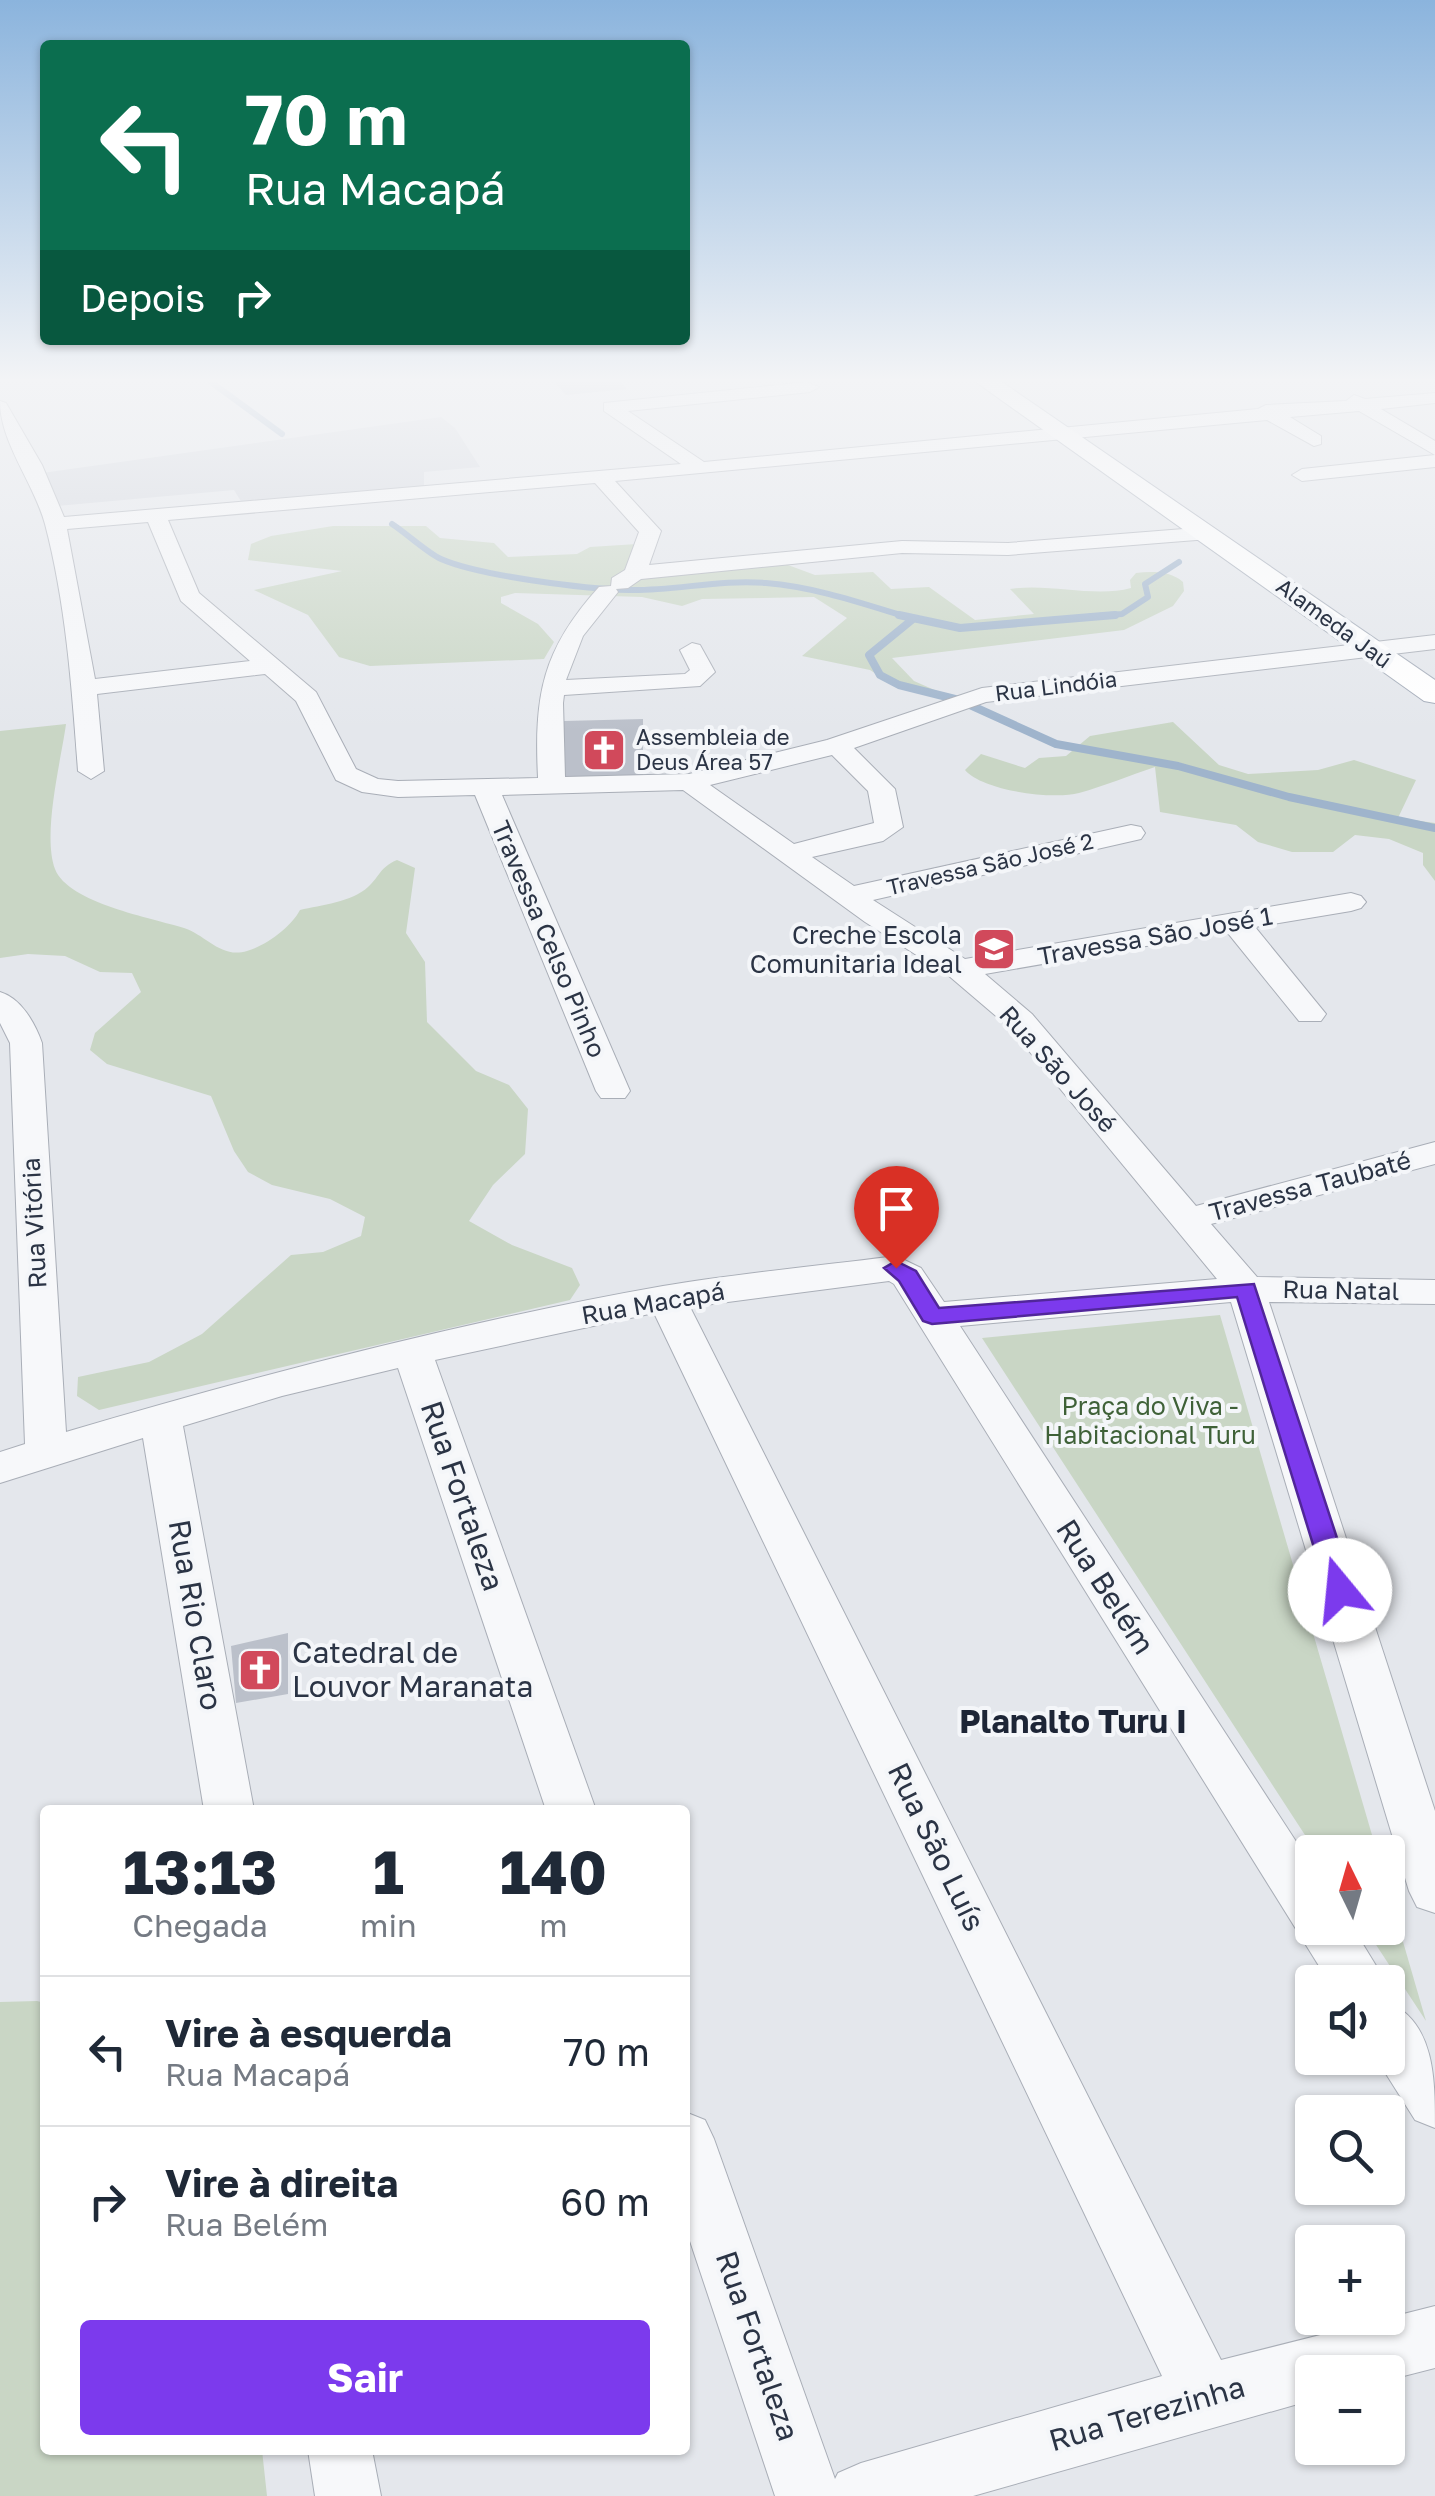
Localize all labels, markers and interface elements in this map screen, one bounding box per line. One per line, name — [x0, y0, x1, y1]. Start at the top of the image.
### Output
text: 70 m — [245, 76, 407, 160]
icon: left — [80, 80, 210, 210]
text: Rua Macapá — [245, 161, 506, 215]
icon: right — [225, 270, 280, 325]
text: Depois — [80, 275, 205, 320]
street label: Alameda Jaú — [1272, 572, 1397, 673]
street label: Rua Lindóia — [993, 665, 1119, 706]
place label: Assembleia de Deus Área 57 — [636, 723, 789, 775]
church icon: Assembleia de Deus Área 57 — [581, 727, 627, 773]
street label: Travessa Celso Pinho — [486, 816, 613, 1062]
street label: Travessa São José 2 — [884, 827, 1096, 900]
street label: Travessa São José 1 — [1035, 900, 1275, 971]
place label: Creche Escola Comunitaria Ideal — [750, 919, 962, 979]
school or university icon: Creche Escola Comunitaria Ideal — [971, 926, 1017, 972]
street label: Rua São José — [993, 999, 1123, 1138]
street label: Travessa Taubaté — [1206, 1144, 1414, 1227]
street label: Rua Vitória — [15, 1157, 52, 1289]
pin — [854, 1166, 939, 1269]
icon: arrive — [869, 1181, 924, 1236]
street label: Rua Natal — [1282, 1273, 1400, 1306]
street label: Rua Macapá — [579, 1275, 727, 1330]
park label: Praça do Viva - Habitacional Turu — [1044, 1390, 1256, 1450]
street label: Rua Fortaleza — [414, 1396, 512, 1595]
street label: Rua Belém — [1049, 1512, 1163, 1660]
street label: Rua Rio Claro — [162, 1517, 230, 1713]
position arrow — [1288, 1538, 1392, 1642]
place label: Catedral de Louvor Maranata — [292, 1634, 534, 1704]
church icon: Catedral de Louvor Maranata — [237, 1647, 283, 1693]
district label: Planalto Turu I — [959, 1702, 1187, 1740]
street label: Rua São Luís — [881, 1757, 993, 1937]
text: 13:13 — [123, 1835, 277, 1907]
text: 1 — [373, 1835, 404, 1907]
text: 140 — [500, 1835, 607, 1907]
north arrow — [1295, 1835, 1405, 1945]
map controls — [1295, 1835, 1405, 2465]
text: Chegada — [132, 1906, 268, 1944]
text: min — [360, 1906, 417, 1944]
text: m — [539, 1906, 568, 1944]
button: sound — [1295, 1965, 1405, 2075]
text: Vire à esquerda — [165, 2010, 452, 2055]
icon: left — [80, 2024, 135, 2079]
text: 70 m — [563, 2029, 650, 2074]
text: Rua Macapá — [165, 2055, 350, 2093]
button: search — [1295, 2095, 1405, 2205]
text: Vire à direita — [165, 2160, 398, 2205]
icon: right — [80, 2174, 135, 2229]
text: 60 m — [560, 2179, 650, 2224]
text: Rua Belém — [165, 2205, 328, 2243]
button: + — [1295, 2225, 1405, 2335]
street label: Rua Fortaleza — [709, 2246, 807, 2445]
button: Sair — [80, 2320, 650, 2435]
button: − — [1295, 2355, 1405, 2465]
street label: Rua Terezinha — [1045, 2368, 1249, 2458]

